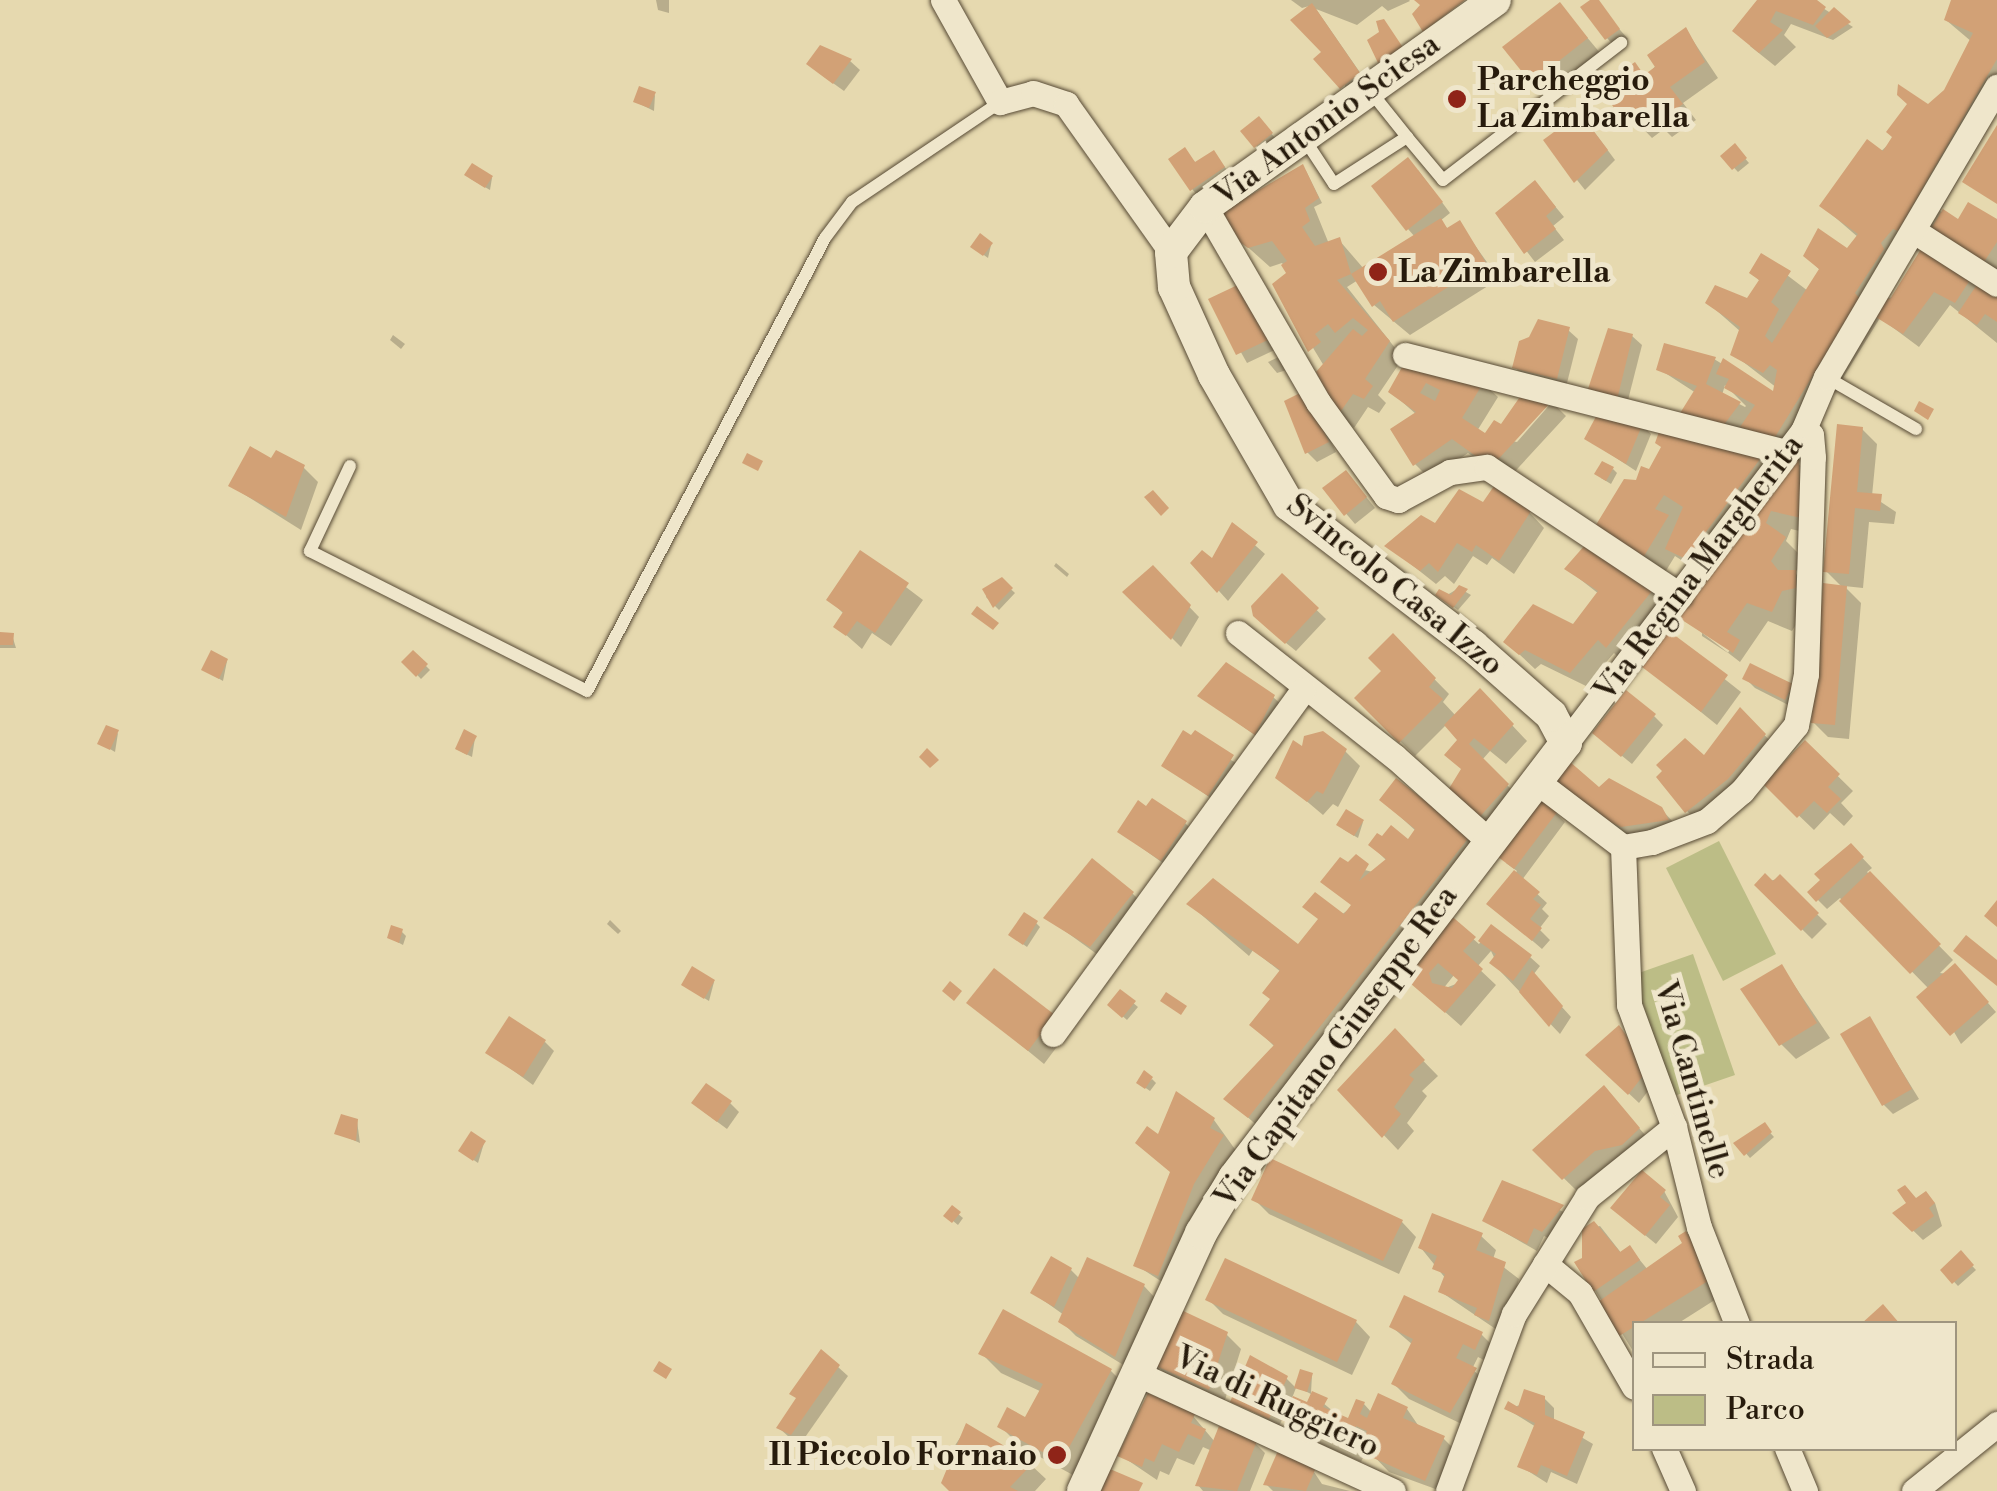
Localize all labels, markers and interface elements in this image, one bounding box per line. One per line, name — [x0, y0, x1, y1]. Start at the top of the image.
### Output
street label: Via Antonio Sciesa — [1206, 25, 1448, 215]
place label: Parcheggio La Zimbarella — [1477, 62, 1689, 137]
marker: Parcheggio La Zimbarella — [1446, 88, 1468, 110]
place label: La Zimbarella — [1398, 253, 1610, 291]
marker: La Zimbarella — [1367, 261, 1389, 283]
street label: Via Regina Margherita — [1586, 427, 1812, 709]
street label: Svincolo Casa Izzo — [1279, 486, 1511, 684]
street label: Via Capitano Giuseppe Rea — [1206, 878, 1466, 1216]
street label: Via Cantinelle — [1645, 977, 1739, 1183]
legend — [1632, 1321, 1957, 1451]
street label: Via di Ruggiero — [1169, 1338, 1385, 1466]
text: Strada — [1726, 1341, 1814, 1379]
text: Parco — [1726, 1391, 1805, 1429]
place label: Il Piccolo Fornaio — [769, 1436, 1037, 1474]
marker: Il Piccolo Fornaio — [1046, 1444, 1068, 1466]

